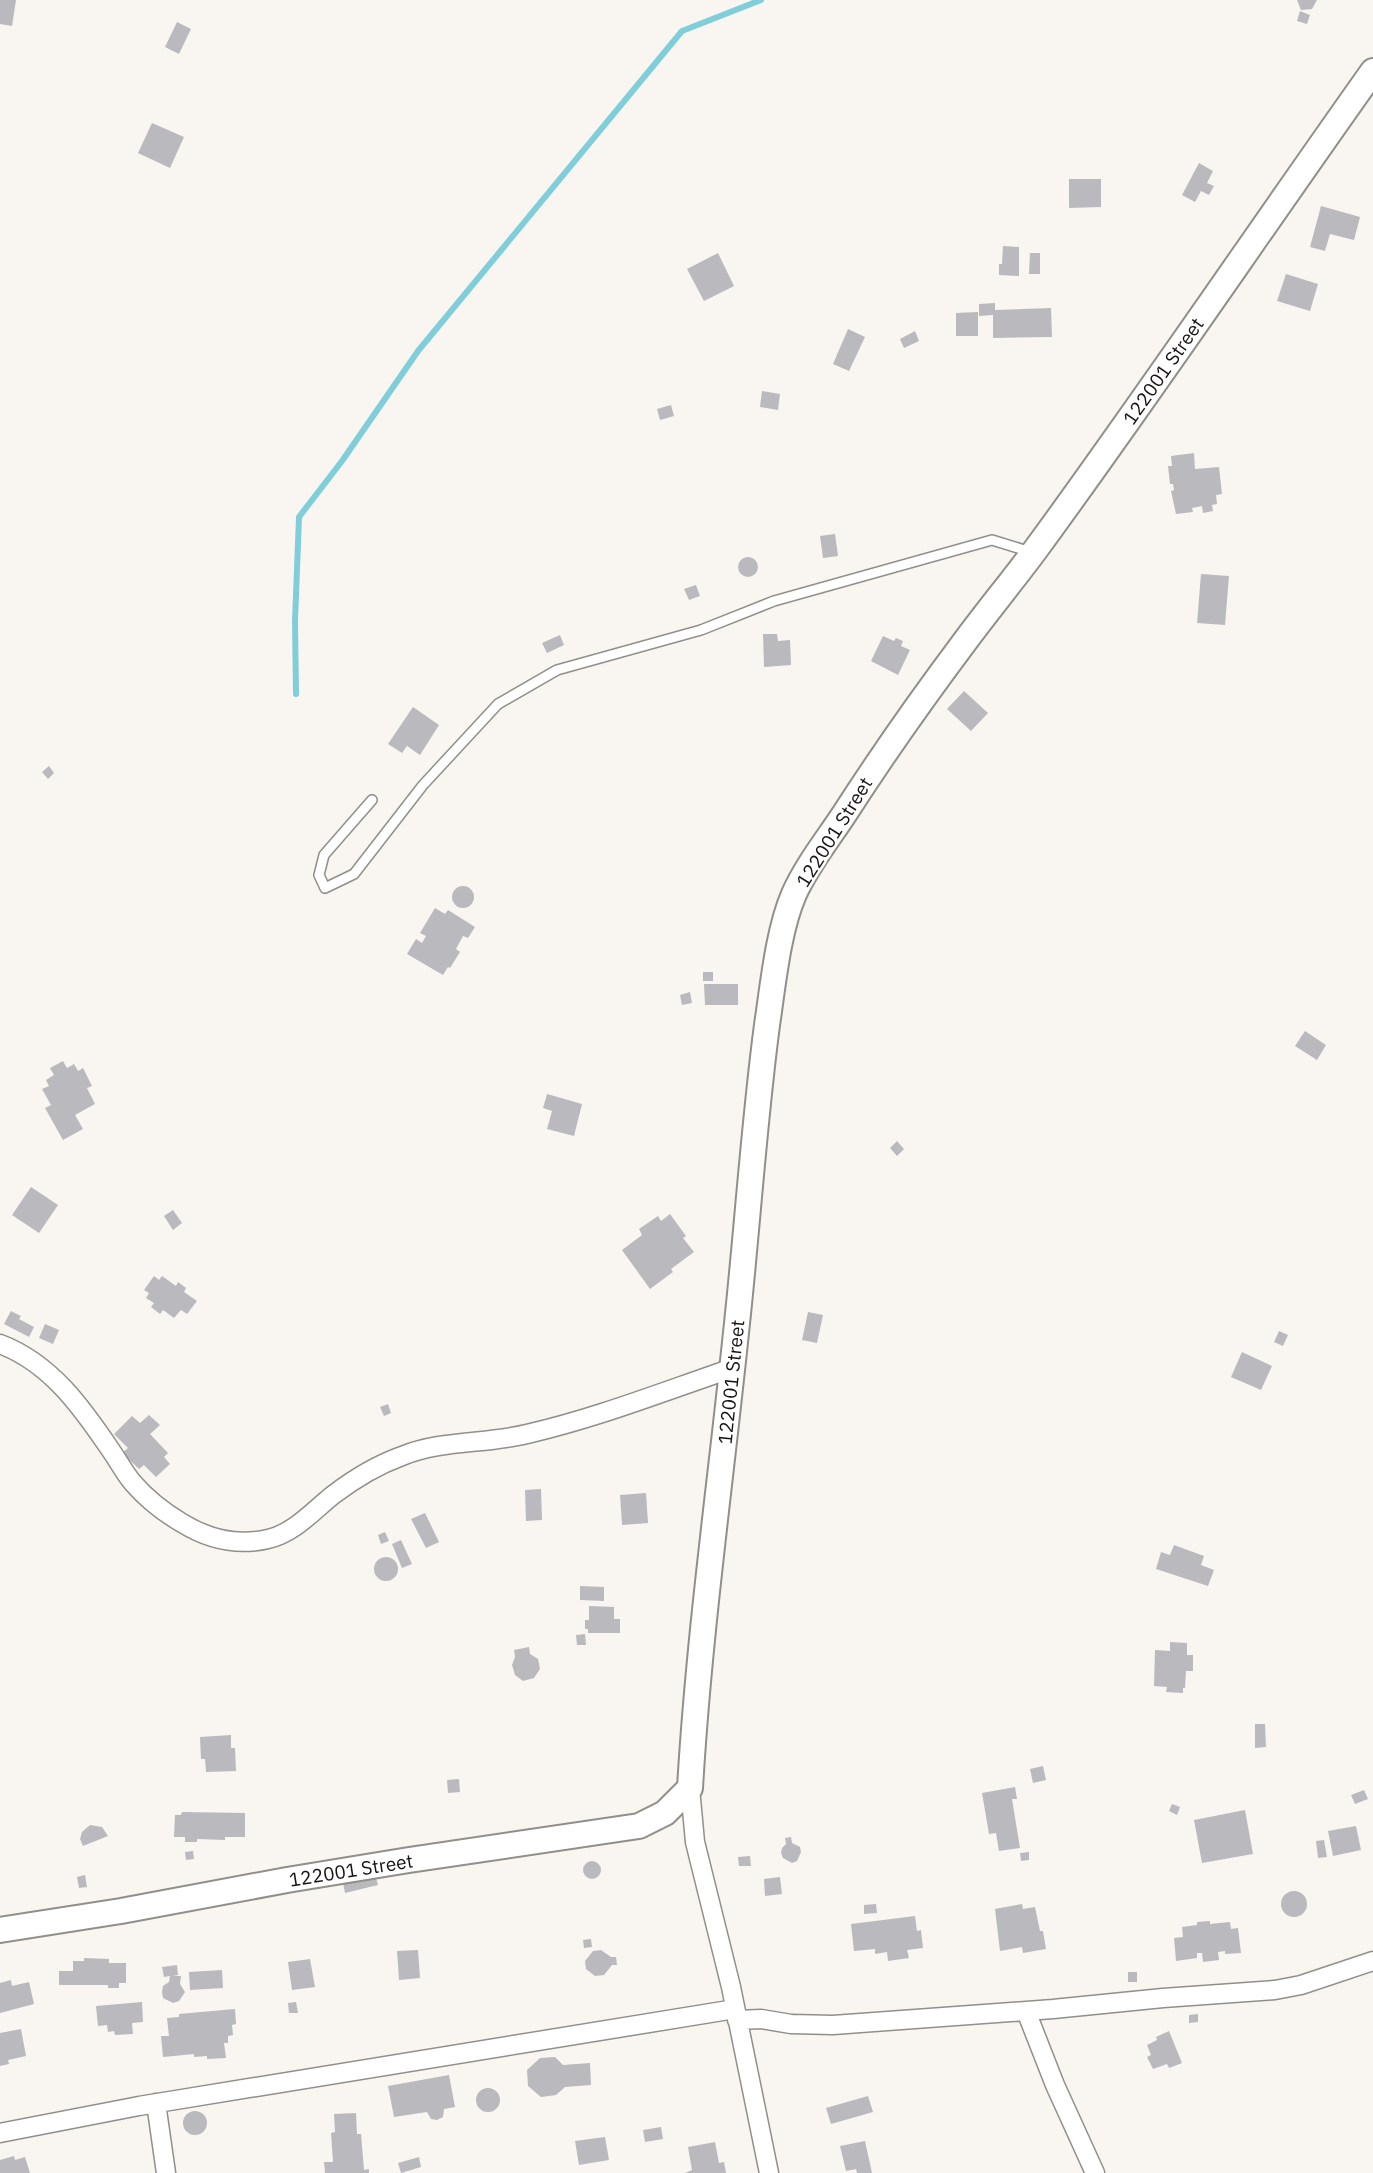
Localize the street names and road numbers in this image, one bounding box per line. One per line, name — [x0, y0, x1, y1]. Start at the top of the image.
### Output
street label: 122001 Street — [1117, 313, 1209, 429]
street label: 122001 Street — [791, 773, 877, 891]
street label: 122001 Street — [713, 1319, 749, 1445]
street label: 122001 Street — [287, 1848, 415, 1892]

